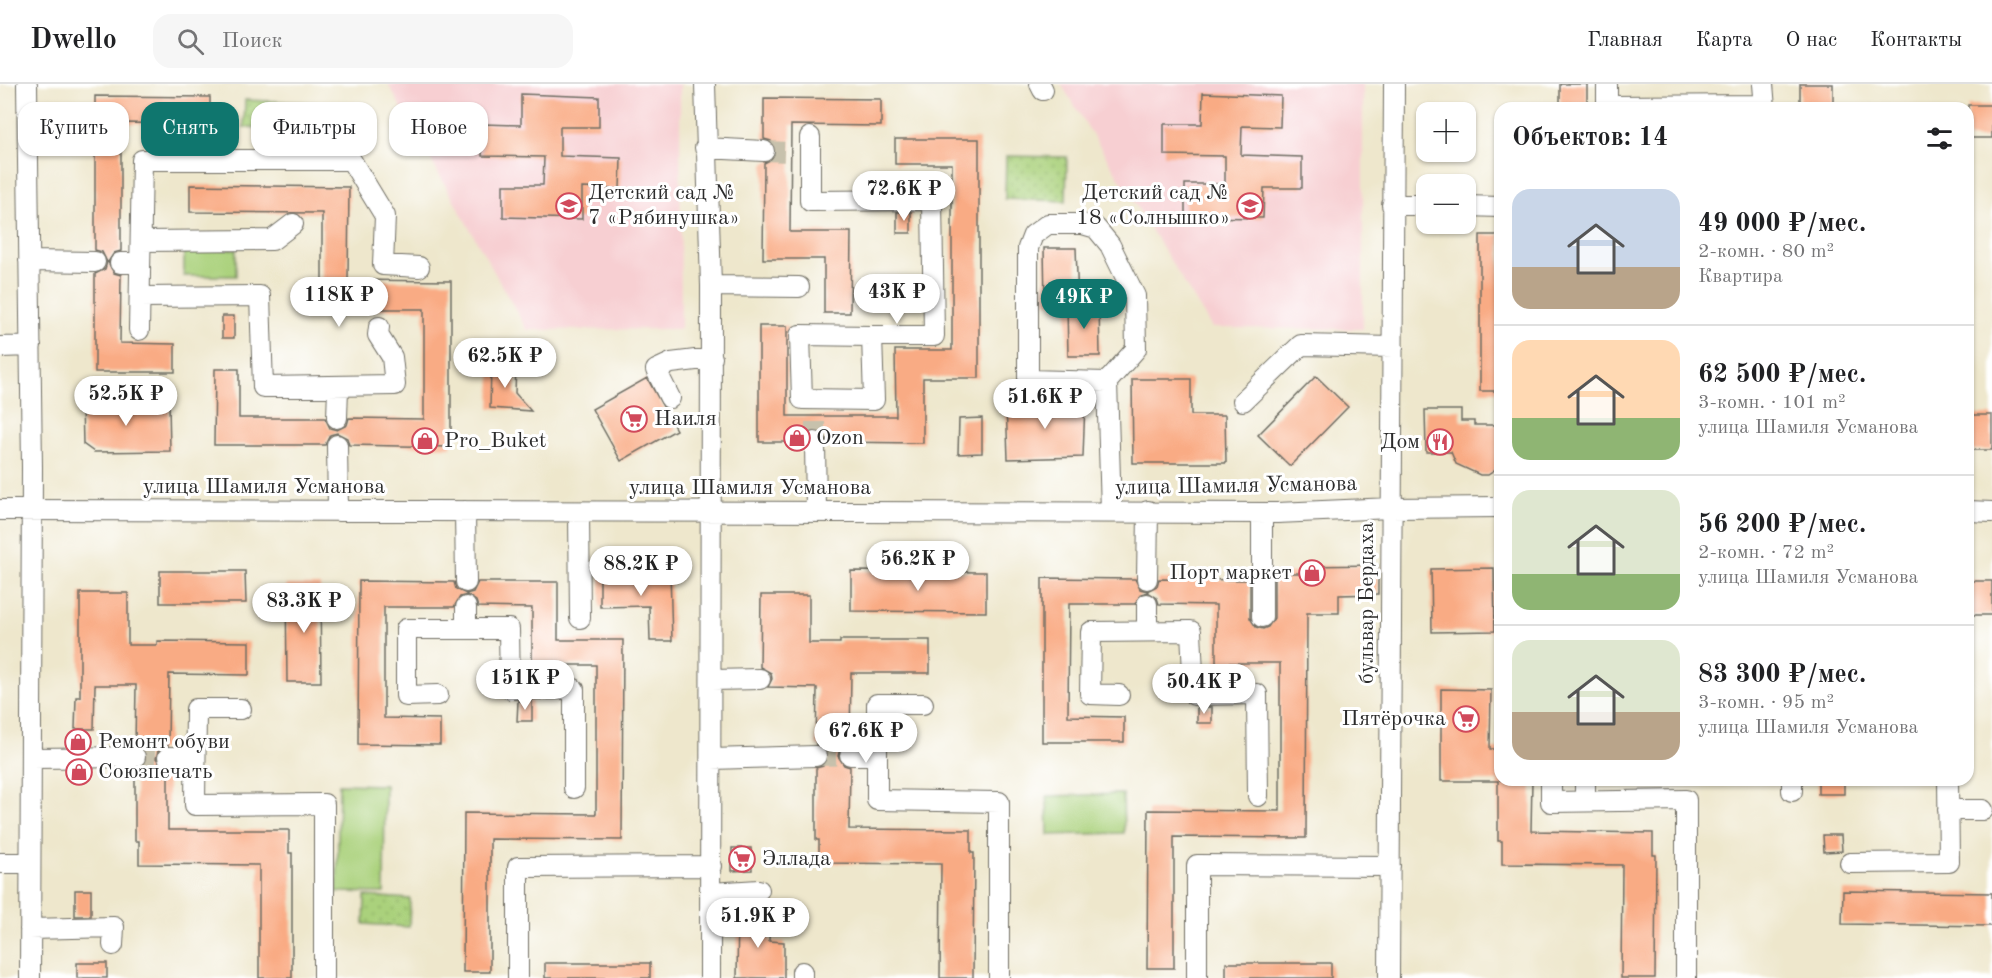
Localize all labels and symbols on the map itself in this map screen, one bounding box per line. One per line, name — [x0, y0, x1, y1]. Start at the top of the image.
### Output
pin: 72.6K ₽ — [849, 171, 959, 222]
place label: Детский сад № 7 «Рябинушка» — [588, 182, 740, 229]
place label: Детский сад № 18 «Солнышко» — [1076, 182, 1230, 229]
school or university icon: Детский сад № 7 «Рябинушка» — [554, 191, 584, 221]
school or university icon: Детский сад № 18 «Солнышко» — [1235, 191, 1265, 221]
pin: 43K ₽ — [855, 274, 939, 325]
pin: 118K ₽ — [290, 277, 388, 328]
pin: 49K ₽ — [1042, 279, 1126, 330]
pin: 62.5K ₽ — [450, 338, 560, 389]
pin: 52.5K ₽ — [71, 376, 181, 427]
pin: 51.6K ₽ — [990, 379, 1100, 430]
supermarket icon: Наиля — [619, 404, 649, 434]
place label: Наиля — [654, 408, 717, 430]
shop icon: Ozon — [782, 423, 812, 453]
shop icon: Pro_Buket — [410, 426, 440, 456]
place label: Ozon — [816, 427, 864, 449]
restaurant icon: Дом — [1425, 427, 1455, 457]
place label: Pro_Buket — [444, 430, 547, 452]
place label: Дом — [1380, 431, 1420, 453]
street label: улица Шамиля Усманова — [1115, 473, 1358, 499]
street label: улица Шамиля Усманова — [143, 476, 385, 498]
street label: улица Шамиля Усманова — [629, 477, 871, 499]
street label: бульвар Бердаха — [1356, 522, 1378, 684]
pin: 56.2K ₽ — [863, 541, 973, 592]
pin: 88.2K ₽ — [586, 546, 696, 597]
shop icon: Порт маркет — [1297, 558, 1327, 588]
place label: Порт маркет — [1169, 562, 1292, 584]
pin: 83.3K ₽ — [249, 583, 359, 634]
pin: 151K ₽ — [476, 660, 574, 711]
pin: 50.4K ₽ — [1149, 664, 1259, 715]
supermarket icon: Пятёрочка — [1451, 704, 1481, 734]
place label: Пятёрочка — [1341, 708, 1446, 730]
pin: 67.6K ₽ — [811, 713, 921, 764]
shop icon: Ремонт обуви — [63, 727, 93, 757]
place label: Ремонт обуви — [98, 731, 230, 753]
shop icon: Союзпечать — [64, 757, 94, 787]
place label: Союзпечать — [98, 761, 213, 783]
supermarket icon: Эллада — [727, 844, 757, 874]
place label: Эллада — [762, 848, 831, 870]
pin: 51.9K ₽ — [703, 898, 813, 949]

